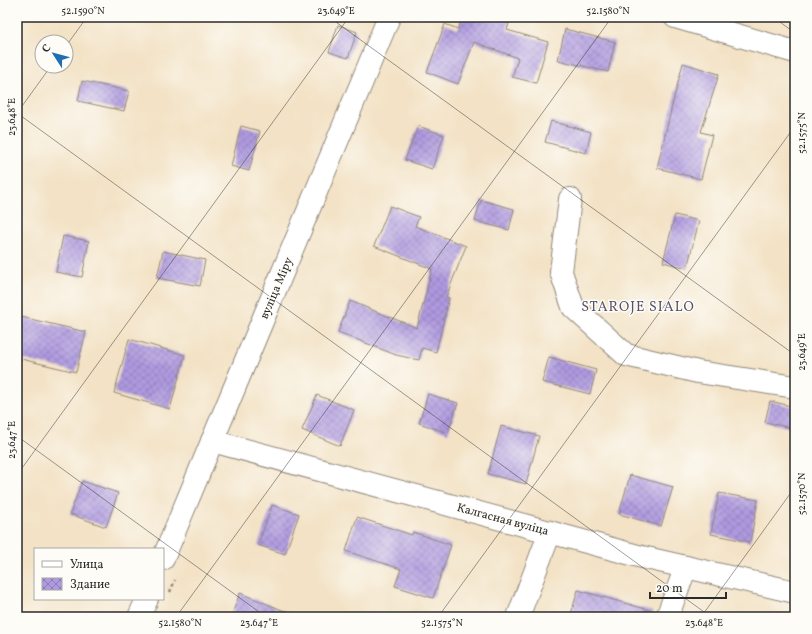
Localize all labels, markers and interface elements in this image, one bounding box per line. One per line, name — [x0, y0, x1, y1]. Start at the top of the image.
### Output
text: 52.1590°N — [61, 4, 105, 18]
text: 23.649°E — [317, 4, 355, 18]
text: 52.1580°N — [586, 4, 630, 18]
north arrow — [34, 34, 74, 74]
text: С — [39, 42, 55, 56]
text: 23.648°E — [5, 98, 19, 136]
text: 52.1575°N — [795, 111, 809, 154]
street label: вуліца Міру — [257, 255, 297, 322]
district label: STAROJE SIALO — [581, 298, 695, 317]
text: 23.649°E — [795, 333, 809, 371]
text: 23.647°E — [5, 421, 19, 459]
text: 52.1570°N — [795, 472, 809, 515]
street label: Калгасная вуліца — [455, 500, 550, 540]
legend — [34, 548, 164, 600]
text: Улица — [70, 557, 103, 573]
scale bar — [650, 574, 726, 600]
text: Здание — [70, 577, 110, 593]
text: 20 m — [656, 581, 683, 597]
text: 52.1580°N — [158, 616, 202, 630]
text: 23.647°E — [240, 616, 278, 630]
text: 52.1575°N — [421, 616, 464, 630]
text: 23.648°E — [685, 616, 723, 630]

